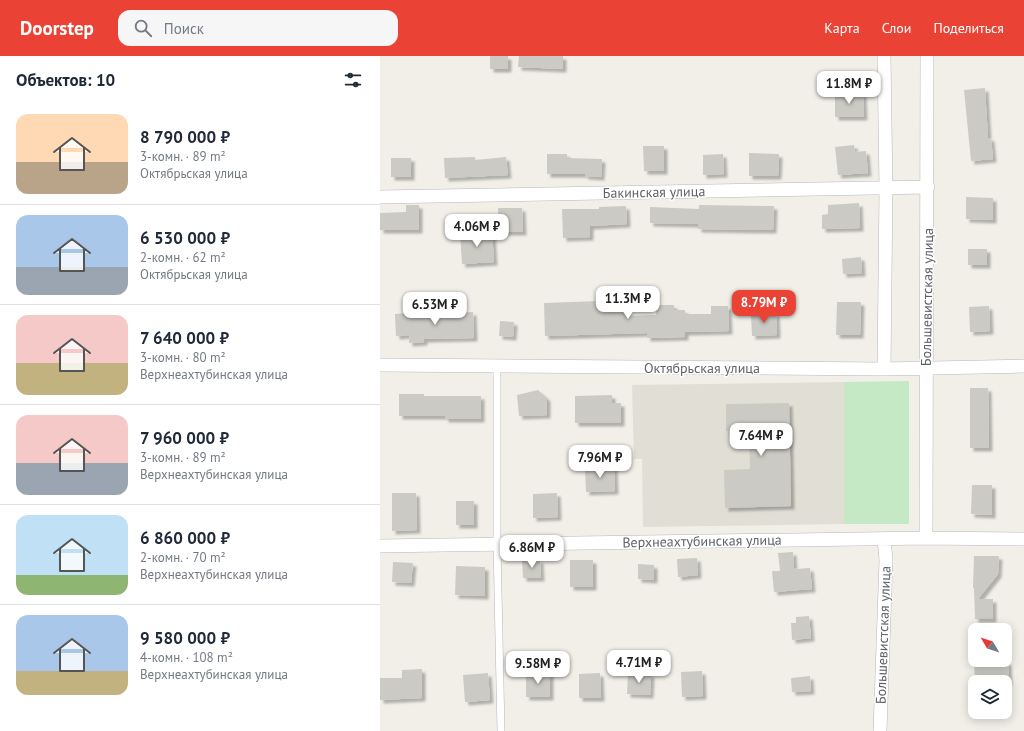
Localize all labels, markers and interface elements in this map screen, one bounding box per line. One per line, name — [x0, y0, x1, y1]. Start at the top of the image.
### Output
search box — [118, 10, 398, 46]
text: Doorstep — [20, 16, 94, 40]
icon: search — [132, 17, 154, 39]
text: Поиск — [164, 19, 204, 38]
text: Карта — [824, 19, 860, 37]
text: Слои — [882, 19, 911, 37]
text: Поделиться — [933, 19, 1004, 37]
text: Объектов: 10 — [16, 69, 115, 91]
icon: filters — [342, 69, 364, 91]
pin: 11.8M ₽ — [812, 71, 886, 105]
text: 11.8M ₽ — [826, 75, 872, 92]
text: 8 790 000 ₽ — [140, 126, 230, 148]
icon: home — [48, 130, 96, 178]
text: 3-комн. · 89 m² — [140, 148, 226, 165]
text: Октябрьская улица — [140, 165, 248, 182]
street label: Бакинская улица — [603, 182, 705, 202]
pin: 4.06M ₽ — [440, 214, 514, 248]
text: 4.06M ₽ — [454, 218, 500, 235]
text: 6 530 000 ₽ — [140, 227, 230, 249]
street label: Большевистская улица — [917, 228, 937, 366]
icon: home — [48, 231, 96, 279]
text: 2-комн. · 62 m² — [140, 249, 226, 266]
text: Октябрьская улица — [140, 266, 248, 283]
pin: 11.3M ₽ — [591, 286, 665, 320]
text: 11.3M ₽ — [605, 290, 651, 307]
pin: 8.79M ₽ — [727, 290, 801, 324]
pin: 6.53M ₽ — [398, 292, 472, 326]
text: 8.79M ₽ — [741, 294, 787, 311]
text: 6.53M ₽ — [412, 296, 458, 313]
text: 7 640 000 ₽ — [140, 327, 229, 349]
icon: home — [48, 331, 96, 379]
text: 3-комн. · 80 m² — [140, 349, 226, 366]
street label: Октябрьская улица — [644, 359, 760, 377]
text: Верхнеахтубинская улица — [140, 366, 288, 383]
pin: 7.64M ₽ — [724, 423, 798, 457]
text: 7 960 000 ₽ — [140, 427, 229, 449]
text: 7.64M ₽ — [739, 427, 783, 444]
icon: home — [48, 431, 96, 479]
pin: 7.96M ₽ — [563, 445, 637, 479]
text: 3-комн. · 89 m² — [140, 449, 226, 466]
text: 7.96M ₽ — [578, 449, 622, 466]
text: Верхнеахтубинская улица — [140, 466, 288, 483]
text: 6 860 000 ₽ — [140, 527, 230, 549]
icon: home — [48, 531, 96, 579]
street label: Верхнеахтубинская улица — [622, 531, 782, 551]
pin: 6.86M ₽ — [495, 535, 569, 569]
text: 6.86M ₽ — [509, 539, 555, 556]
text: 2-комн. · 70 m² — [140, 549, 226, 566]
text: Верхнеахтубинская улица — [140, 566, 288, 583]
street label: Большевистская улица — [872, 566, 894, 704]
north arrow — [968, 623, 1012, 667]
map controls — [968, 623, 1012, 719]
text: 9 580 000 ₽ — [140, 627, 230, 649]
icon: home — [48, 631, 96, 679]
text: 4-комн. · 108 m² — [140, 649, 233, 666]
pin: 4.71M ₽ — [602, 650, 676, 684]
pin: 9.58M ₽ — [501, 651, 575, 685]
text: 4.71M ₽ — [616, 654, 662, 671]
text: 9.58M ₽ — [515, 655, 561, 672]
text: Верхнеахтубинская улица — [140, 666, 288, 683]
button: layers — [968, 675, 1012, 719]

